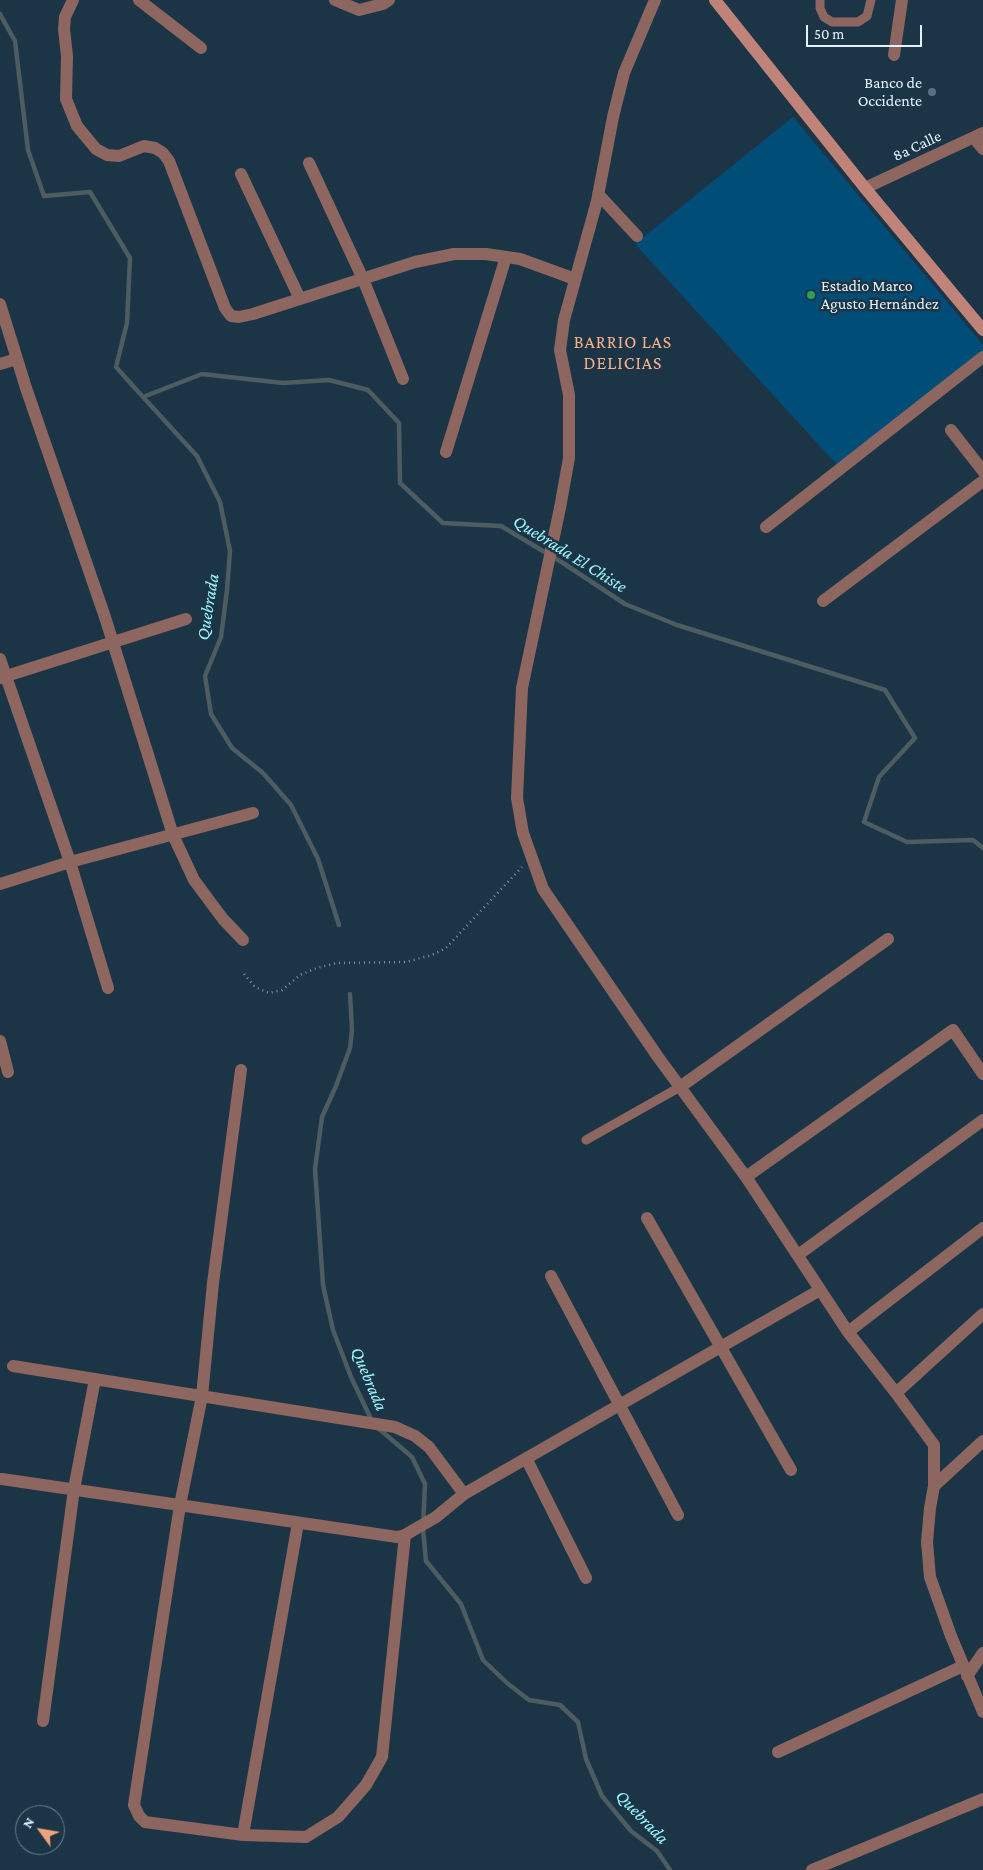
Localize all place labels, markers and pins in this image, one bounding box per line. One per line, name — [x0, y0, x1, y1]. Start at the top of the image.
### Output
place label: Banco de Occidente — [858, 73, 922, 111]
marker: Banco de Occidente — [926, 86, 938, 98]
place label: Estadio Marco Agusto Hernández — [821, 276, 939, 314]
marker: Estadio Marco Agusto Hernández — [805, 289, 817, 301]

